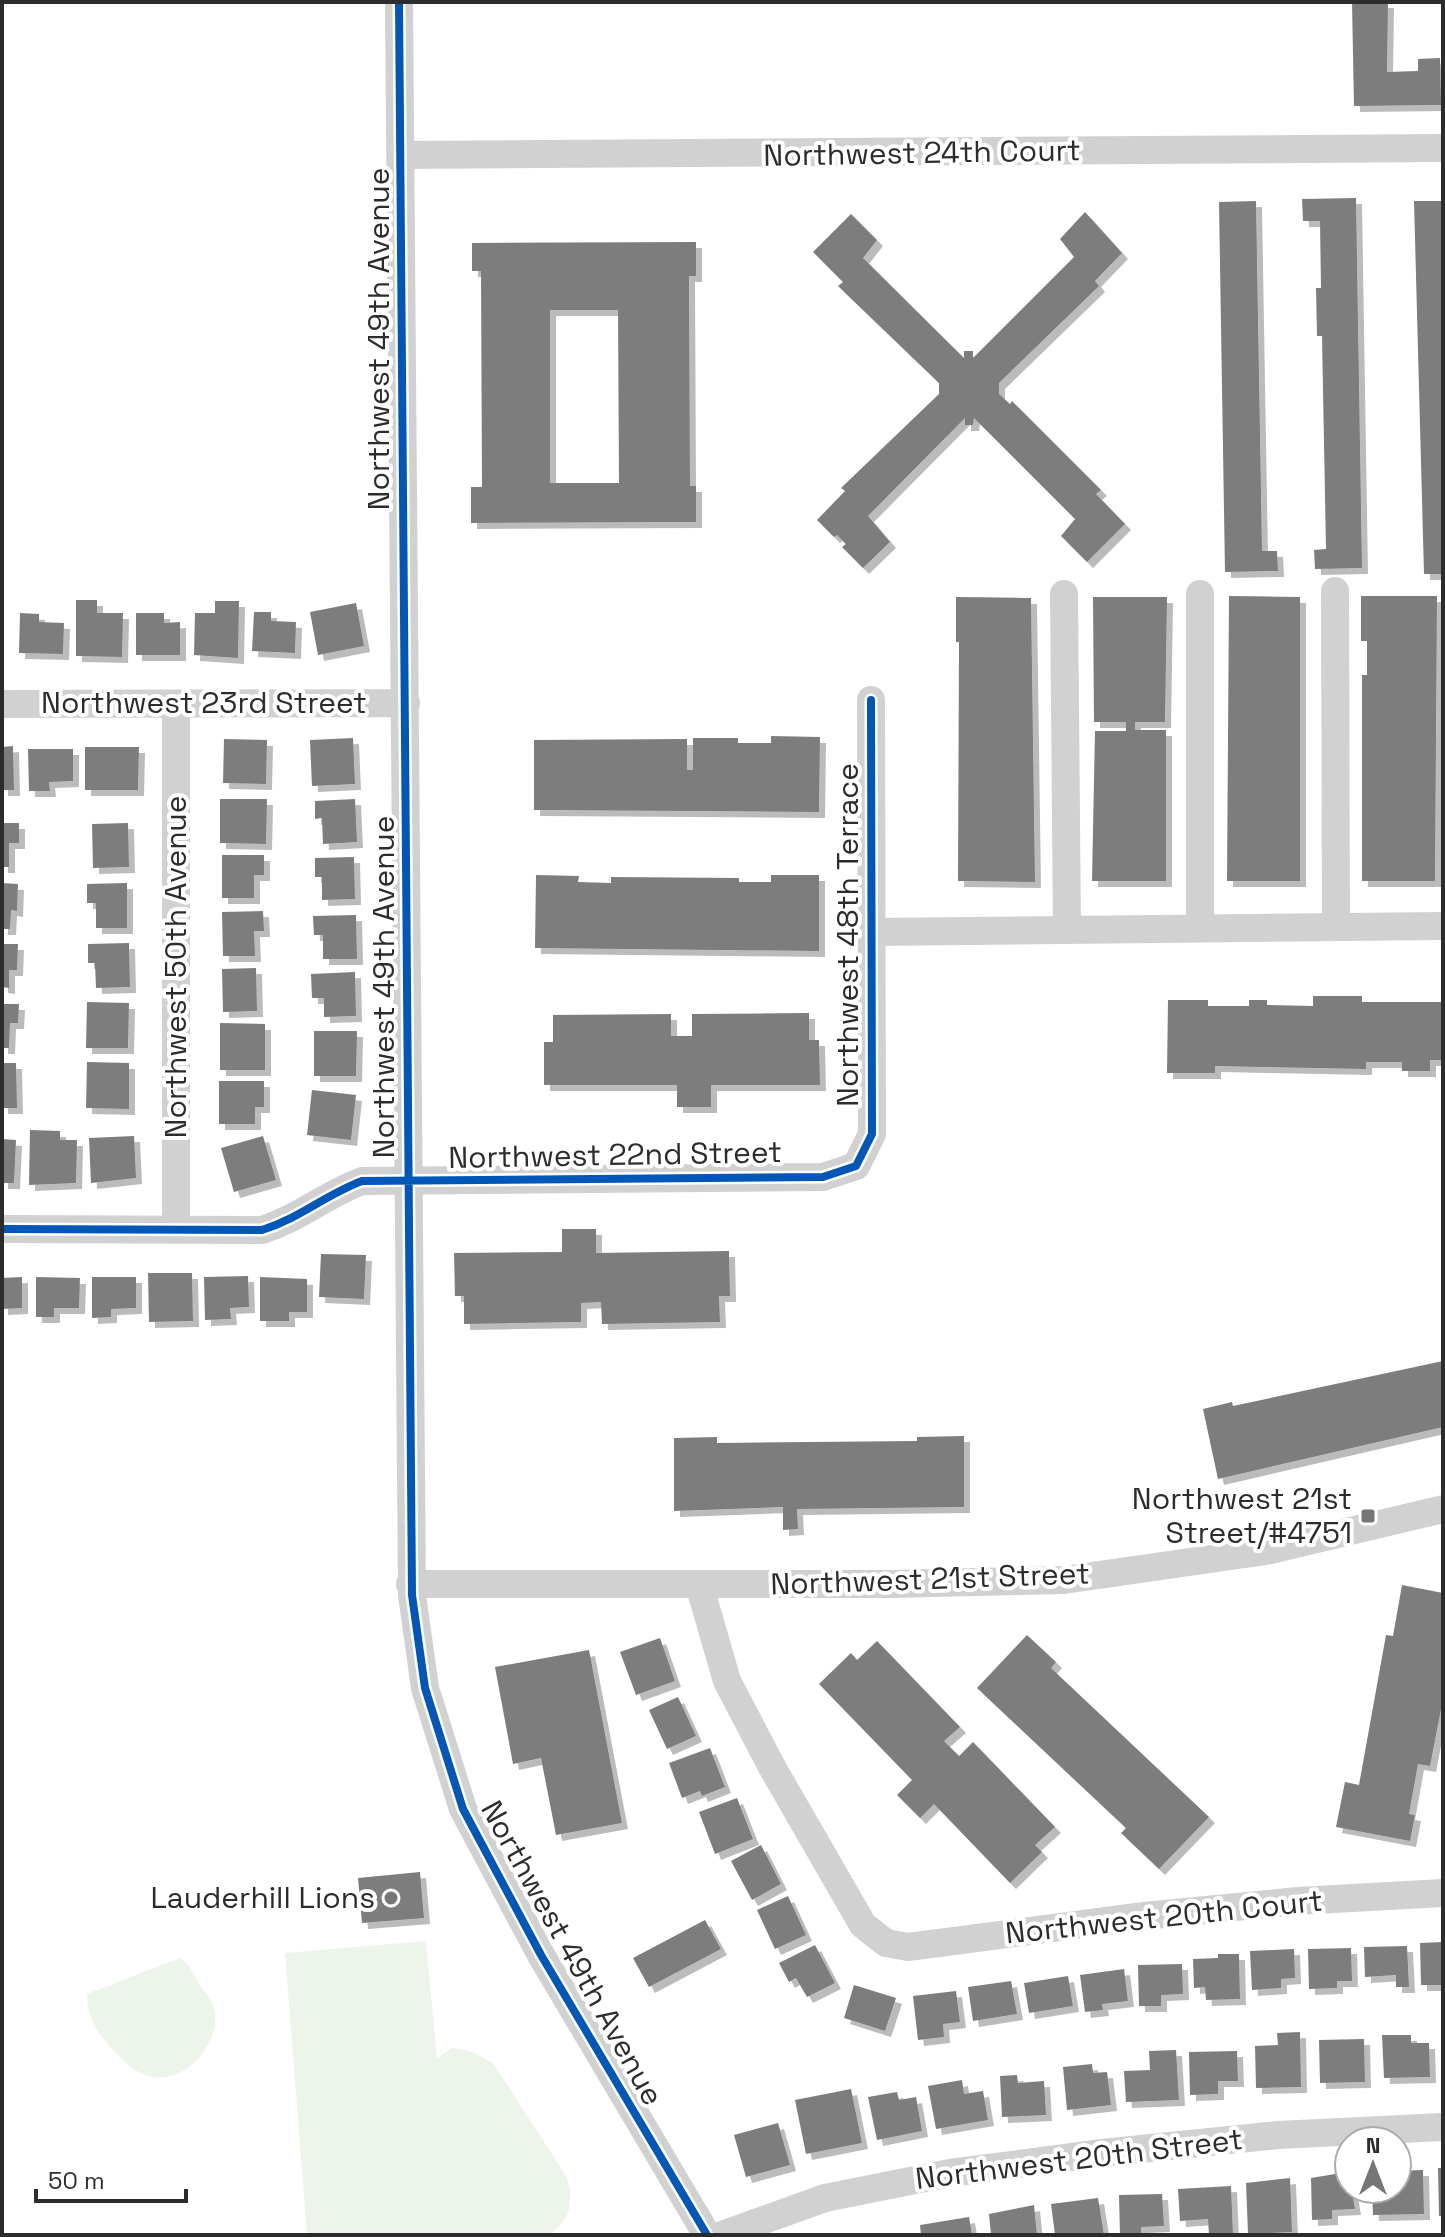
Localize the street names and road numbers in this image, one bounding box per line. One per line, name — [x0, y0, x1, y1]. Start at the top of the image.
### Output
street label: Northwest 24th Court — [763, 130, 1081, 175]
street label: Northwest 49th Avenue — [359, 168, 398, 510]
street label: Northwest 23rd Street — [41, 683, 367, 722]
street label: Northwest 48th Terrace — [828, 763, 867, 1107]
street label: Northwest 50th Avenue — [156, 796, 195, 1138]
street label: Northwest 49th Avenue — [364, 816, 403, 1158]
street label: Northwest 22nd Street — [448, 1132, 782, 1177]
street label: Northwest 21st Street — [770, 1553, 1090, 1604]
street label: Northwest 49th Avenue — [472, 1793, 673, 2112]
street label: Northwest 20th Court — [1003, 1880, 1325, 1953]
street label: Northwest 20th Street — [913, 2119, 1245, 2198]

